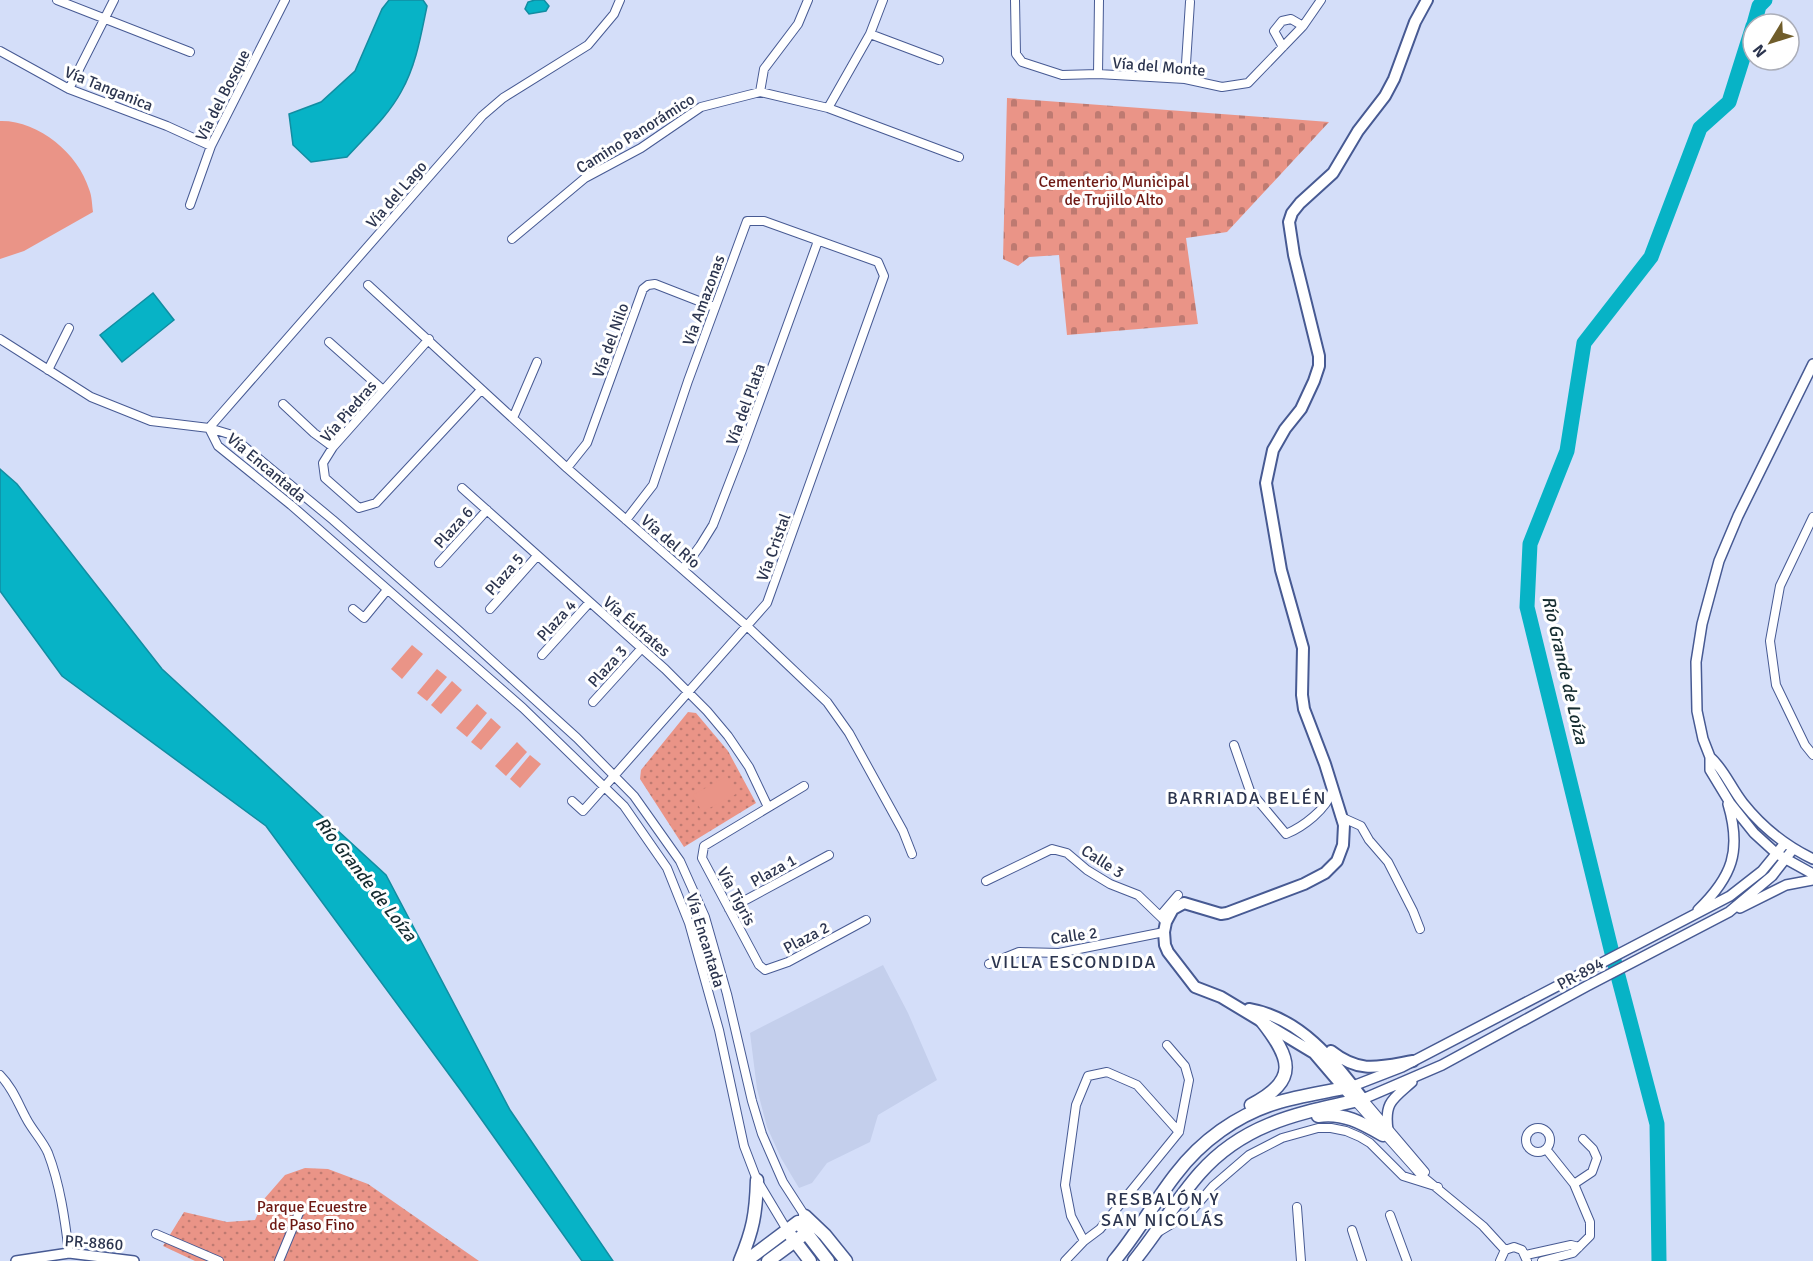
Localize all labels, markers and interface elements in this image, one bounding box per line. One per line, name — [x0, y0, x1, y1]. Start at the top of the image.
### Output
north arrow — [1741, 12, 1801, 72]
text: N — [1749, 40, 1771, 61]
street label: Vía del Bosque — [191, 46, 255, 145]
street label: Vía del Monte — [1112, 53, 1206, 81]
street label: Vía Tanganica — [61, 62, 156, 116]
street label: Camino Panorámico — [573, 89, 698, 178]
street label: Vía del Lago — [362, 157, 431, 232]
park label: Cementerio Municipal de Trujillo Alto — [1039, 172, 1190, 210]
street label: Vía Amazonas — [678, 252, 730, 348]
street label: Vía del Nilo — [588, 300, 634, 380]
street label: Vía del Plata — [722, 361, 770, 448]
street label: Vía Piedras — [316, 376, 381, 447]
street label: Vía Encantada — [223, 429, 310, 507]
street label: Plaza 6 — [430, 503, 478, 553]
street label: Vía Cristal — [752, 510, 796, 584]
street label: Vía del Río — [637, 511, 704, 573]
street label: Plaza 5 — [481, 549, 528, 600]
street label: Vía Éufrates — [599, 592, 674, 661]
water label: Río Grande de Loíza — [1537, 594, 1593, 747]
street label: Plaza 4 — [533, 595, 581, 646]
street label: Plaza 3 — [584, 642, 632, 692]
district label: BARRIADA BELÉN — [1167, 787, 1327, 809]
water label: Río Grande de Loíza — [311, 813, 422, 946]
street label: Calle 3 — [1077, 841, 1128, 883]
street label: Plaza 1 — [747, 850, 800, 892]
street label: Vía Tigris — [712, 864, 760, 929]
street label: Vía Encantada — [681, 891, 729, 990]
street label: Plaza 2 — [780, 917, 833, 958]
street label: Calle 2 — [1050, 923, 1099, 949]
district label: VILLA ESCONDIDA — [991, 951, 1157, 973]
street label: PR-894 — [1554, 953, 1608, 994]
district label: RESBALÓN Y SAN NICOLÁS — [1101, 1188, 1225, 1231]
park label: Parque Ecuestre de Paso Fino — [257, 1197, 367, 1235]
street label: PR-8860 — [64, 1231, 124, 1255]

